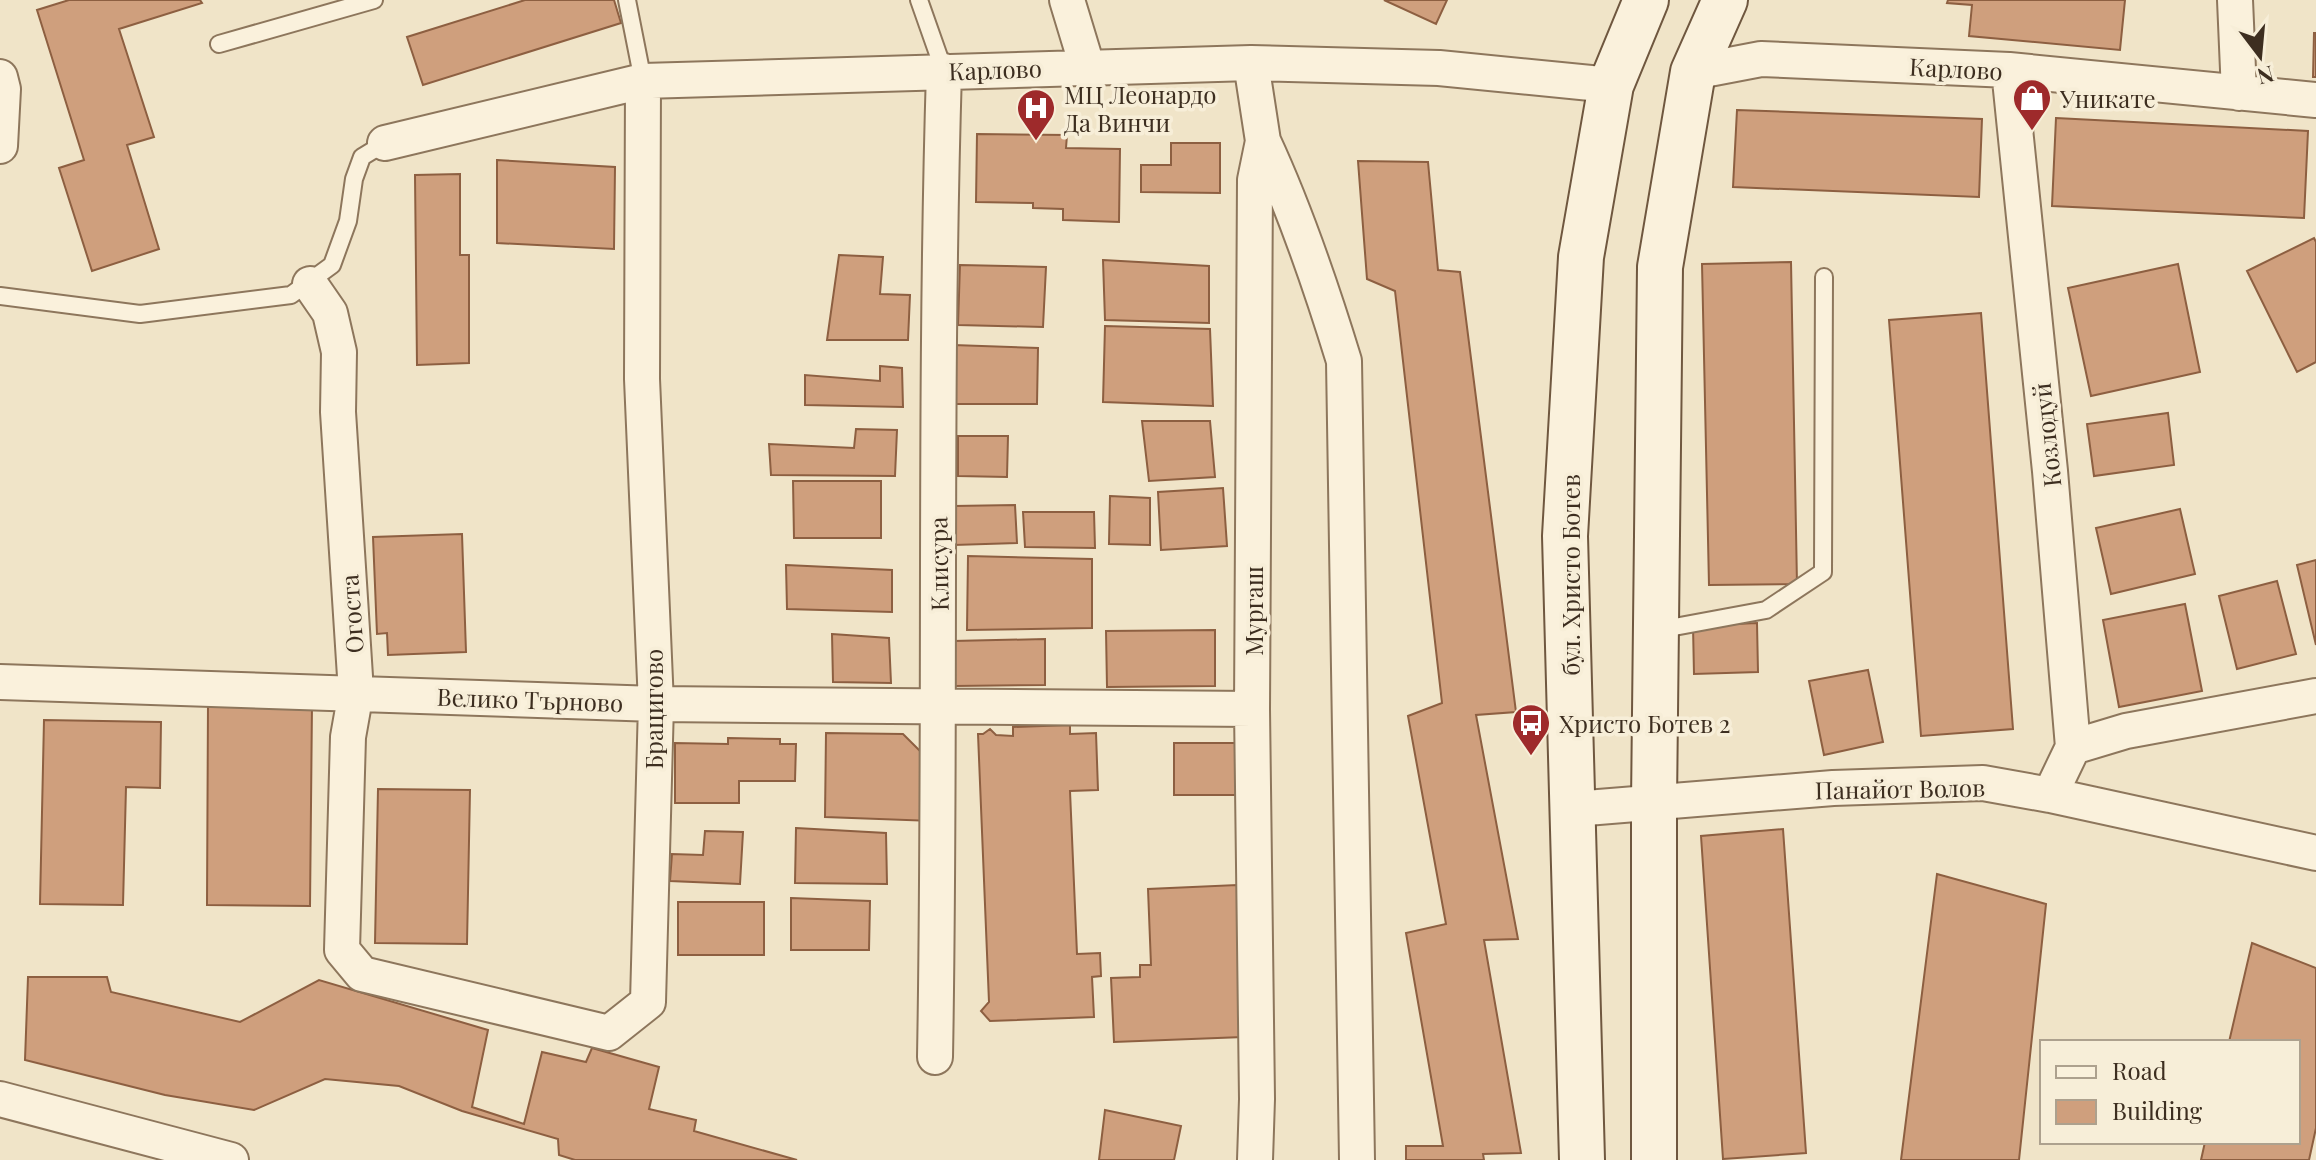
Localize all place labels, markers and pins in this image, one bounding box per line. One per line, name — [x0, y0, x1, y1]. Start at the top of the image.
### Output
shop icon: Уникате — [2011, 77, 2053, 132]
place label: МЦ Леонардо Да Винчи — [1064, 78, 1216, 138]
place label: Уникате — [2059, 82, 2156, 114]
hospital icon: МЦ Леонардо Да Винчи — [1015, 87, 1057, 142]
bus stop icon: Христо Ботев 2 — [1510, 702, 1552, 757]
place label: Христо Ботев 2 — [1559, 707, 1731, 739]

